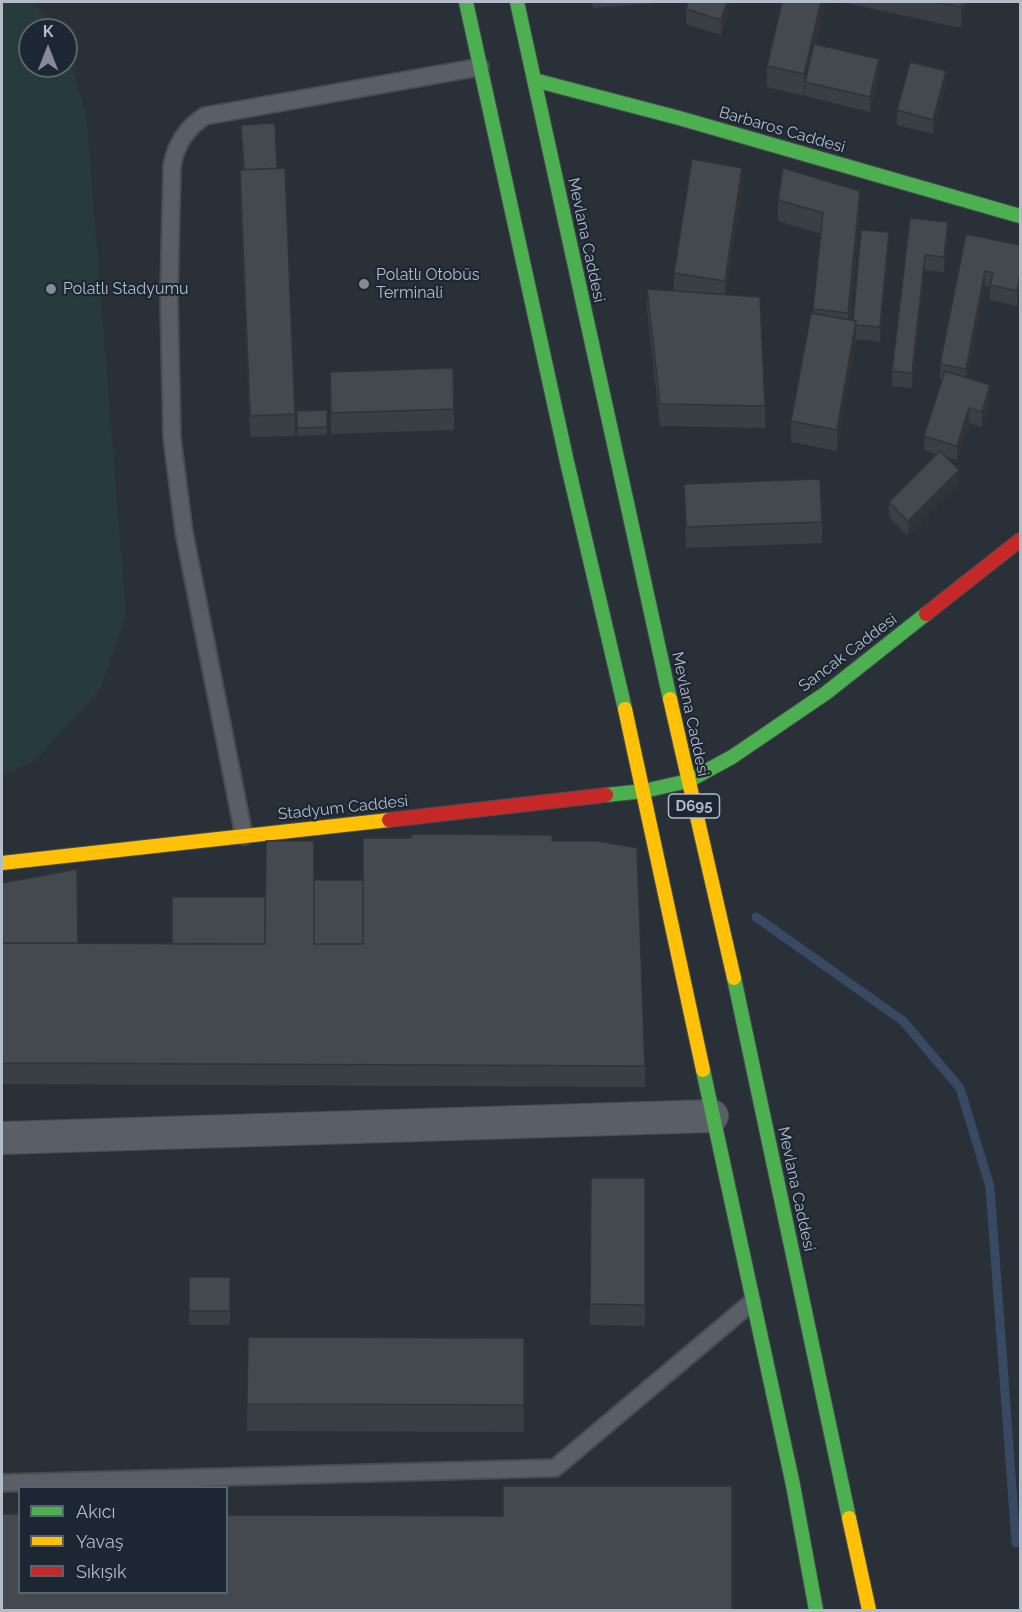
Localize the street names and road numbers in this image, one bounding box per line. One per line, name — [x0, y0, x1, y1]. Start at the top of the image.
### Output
street label: Barbaros Caddesi — [717, 103, 847, 157]
street label: Mevlana Caddesi — [563, 176, 609, 304]
street label: Sancak Caddesi — [795, 610, 901, 696]
street label: Mevlana Caddesi — [667, 650, 713, 778]
street label: Stadyum Caddesi — [277, 792, 409, 824]
road number: D695 — [668, 794, 720, 818]
street label: Mevlana Caddesi — [773, 1125, 819, 1253]

